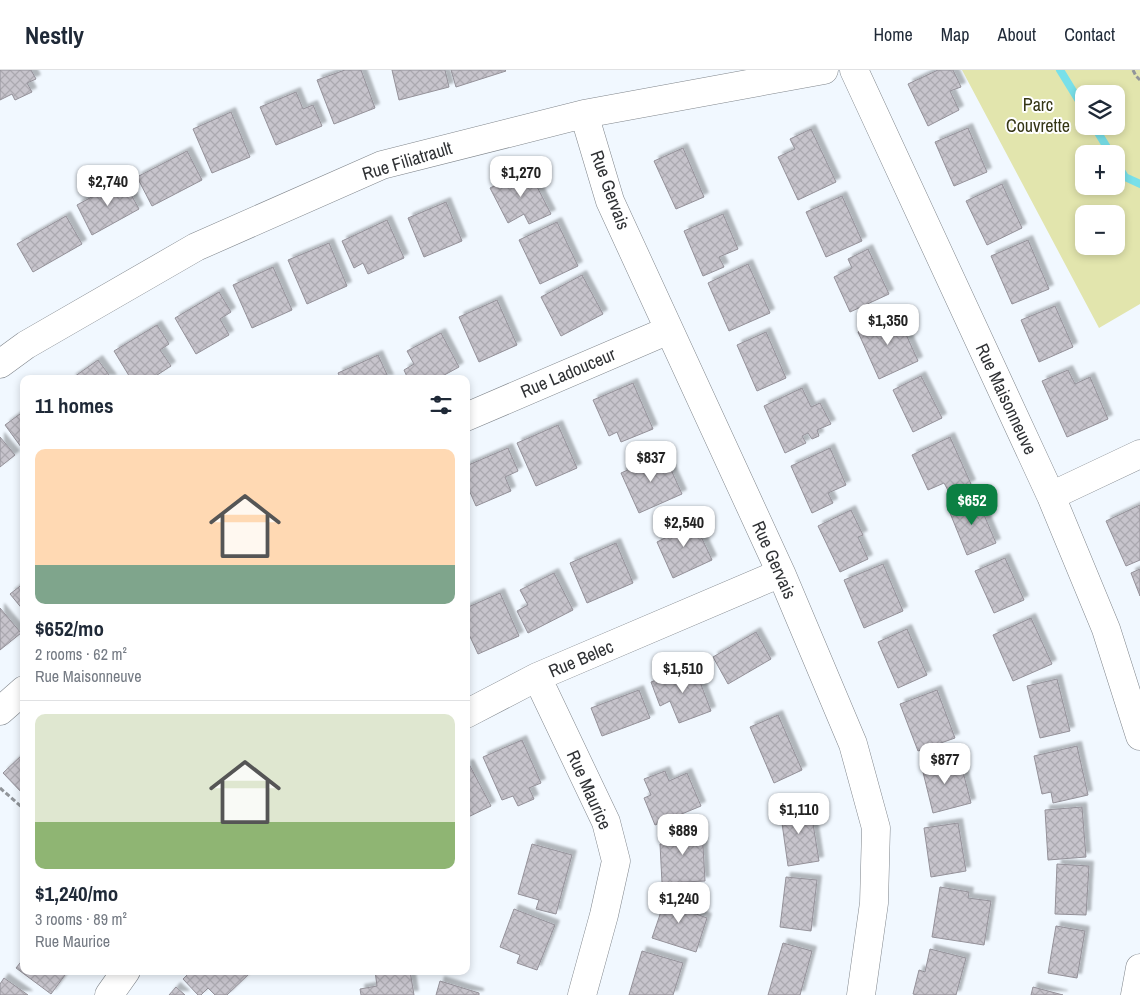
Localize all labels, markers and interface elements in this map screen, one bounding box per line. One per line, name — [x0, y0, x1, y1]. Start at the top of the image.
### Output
text: Nestly — [25, 19, 84, 51]
text: Home — [873, 22, 913, 47]
text: Map — [941, 22, 970, 47]
text: About — [998, 22, 1036, 47]
text: Contact — [1064, 22, 1115, 47]
map controls — [1075, 85, 1125, 255]
button: layers — [1075, 85, 1125, 135]
park label: Parc Couvrette — [1006, 92, 1070, 138]
street label: Rue Filiatrault — [359, 135, 455, 186]
button: + — [1075, 145, 1125, 195]
street label: Rue Gervais — [585, 147, 636, 233]
pin: $1,270 — [480, 156, 562, 198]
text: $1,270 — [501, 161, 541, 183]
pin: $2,740 — [67, 164, 149, 207]
text: $2,740 — [88, 170, 128, 192]
button: − — [1075, 205, 1125, 255]
pin: $1,350 — [847, 304, 929, 346]
text: $1,350 — [868, 309, 908, 331]
street label: Rue Maisonneuve — [970, 339, 1043, 458]
street label: Rue Ladouceur — [516, 341, 619, 404]
text: 11 homes — [35, 391, 114, 420]
icon: filters — [427, 391, 455, 419]
pin: $837 — [621, 440, 681, 483]
text: $837 — [636, 446, 666, 468]
icon: home — [200, 481, 290, 571]
pin: $652 — [942, 484, 1002, 526]
text: $652 — [957, 489, 987, 511]
pin: $2,540 — [643, 506, 725, 548]
text: $2,540 — [664, 511, 704, 533]
street label: Rue Gervais — [746, 517, 803, 603]
text: $652/mo — [35, 614, 104, 643]
street label: Rue Belec — [545, 634, 617, 683]
text: 2 rooms · 62 m² — [35, 643, 127, 665]
pin: $1,510 — [642, 652, 724, 694]
text: $1,510 — [663, 657, 703, 679]
text: Rue Maisonneuve — [35, 665, 141, 687]
pin: $877 — [915, 742, 975, 785]
street label: Rue Maurice — [561, 746, 618, 833]
icon: home — [200, 747, 290, 837]
text: $877 — [930, 748, 960, 770]
pin: $1,110 — [758, 792, 840, 835]
text: $1,110 — [779, 798, 819, 820]
pin: $889 — [653, 814, 713, 856]
text: $889 — [668, 819, 698, 841]
text: $1,240/mo — [35, 879, 118, 908]
pin: $1,240 — [638, 882, 720, 924]
text: $1,240 — [659, 887, 699, 909]
text: 3 rooms · 89 m² — [35, 908, 127, 930]
text: Rue Maurice — [35, 930, 110, 952]

